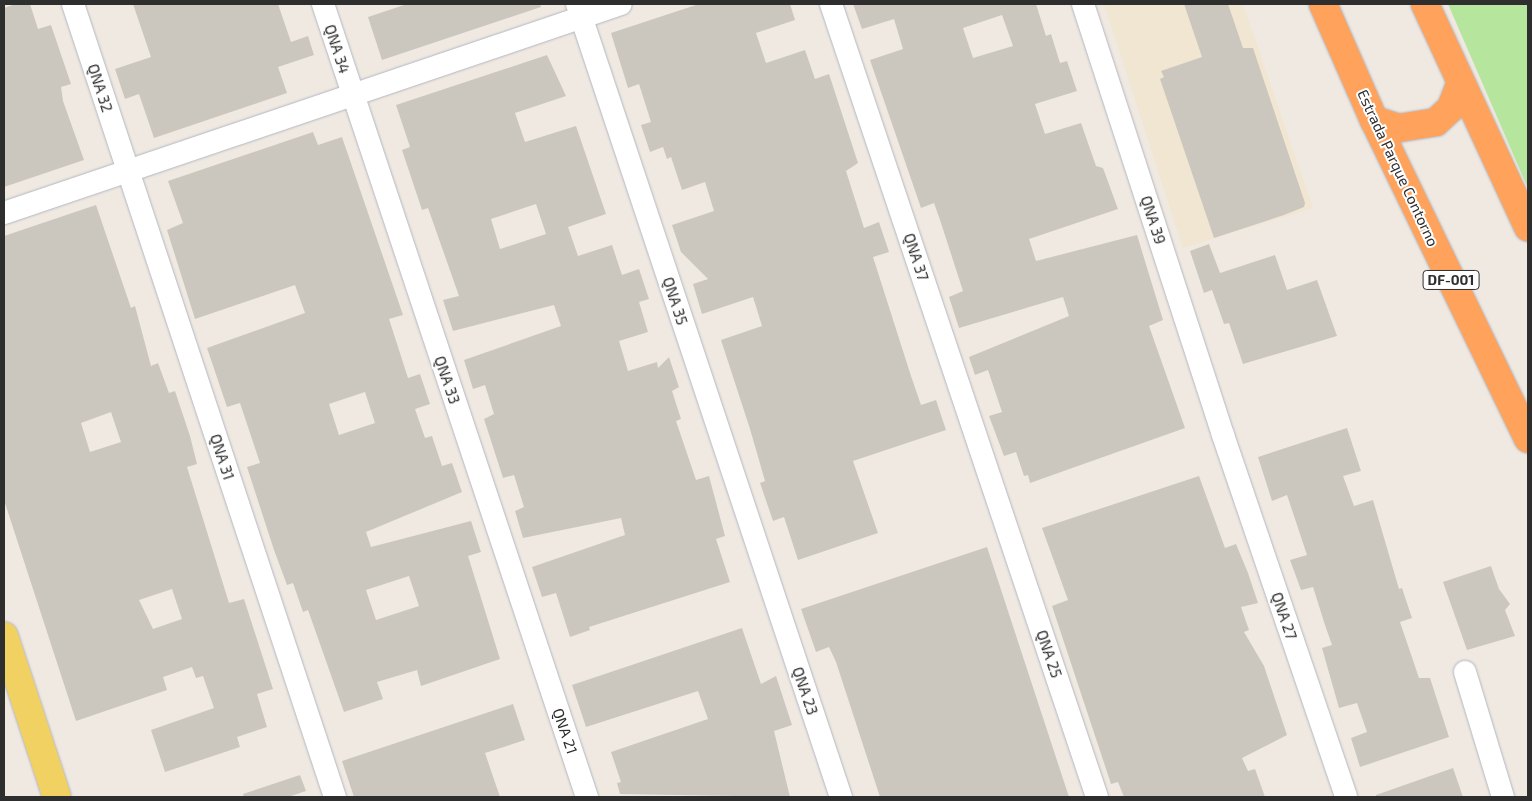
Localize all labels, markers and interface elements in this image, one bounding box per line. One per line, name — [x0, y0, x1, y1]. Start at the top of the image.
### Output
street label: QNA 34 — [321, 22, 353, 76]
street label: QNA 32 — [84, 61, 116, 115]
street label: Estrada Parque Contorno — [1354, 87, 1442, 249]
street label: QNA 39 — [1137, 193, 1169, 247]
street label: QNA 37 — [900, 231, 932, 283]
road number: DF-001 — [1422, 268, 1480, 292]
street label: QNA 35 — [659, 275, 691, 327]
street label: QNA 33 — [430, 353, 464, 407]
street label: QNA 31 — [206, 432, 238, 482]
street label: QNA 27 — [1267, 590, 1301, 642]
street label: QNA 25 — [1032, 628, 1066, 680]
street label: QNA 23 — [788, 664, 822, 718]
street label: QNA 21 — [549, 706, 581, 756]

